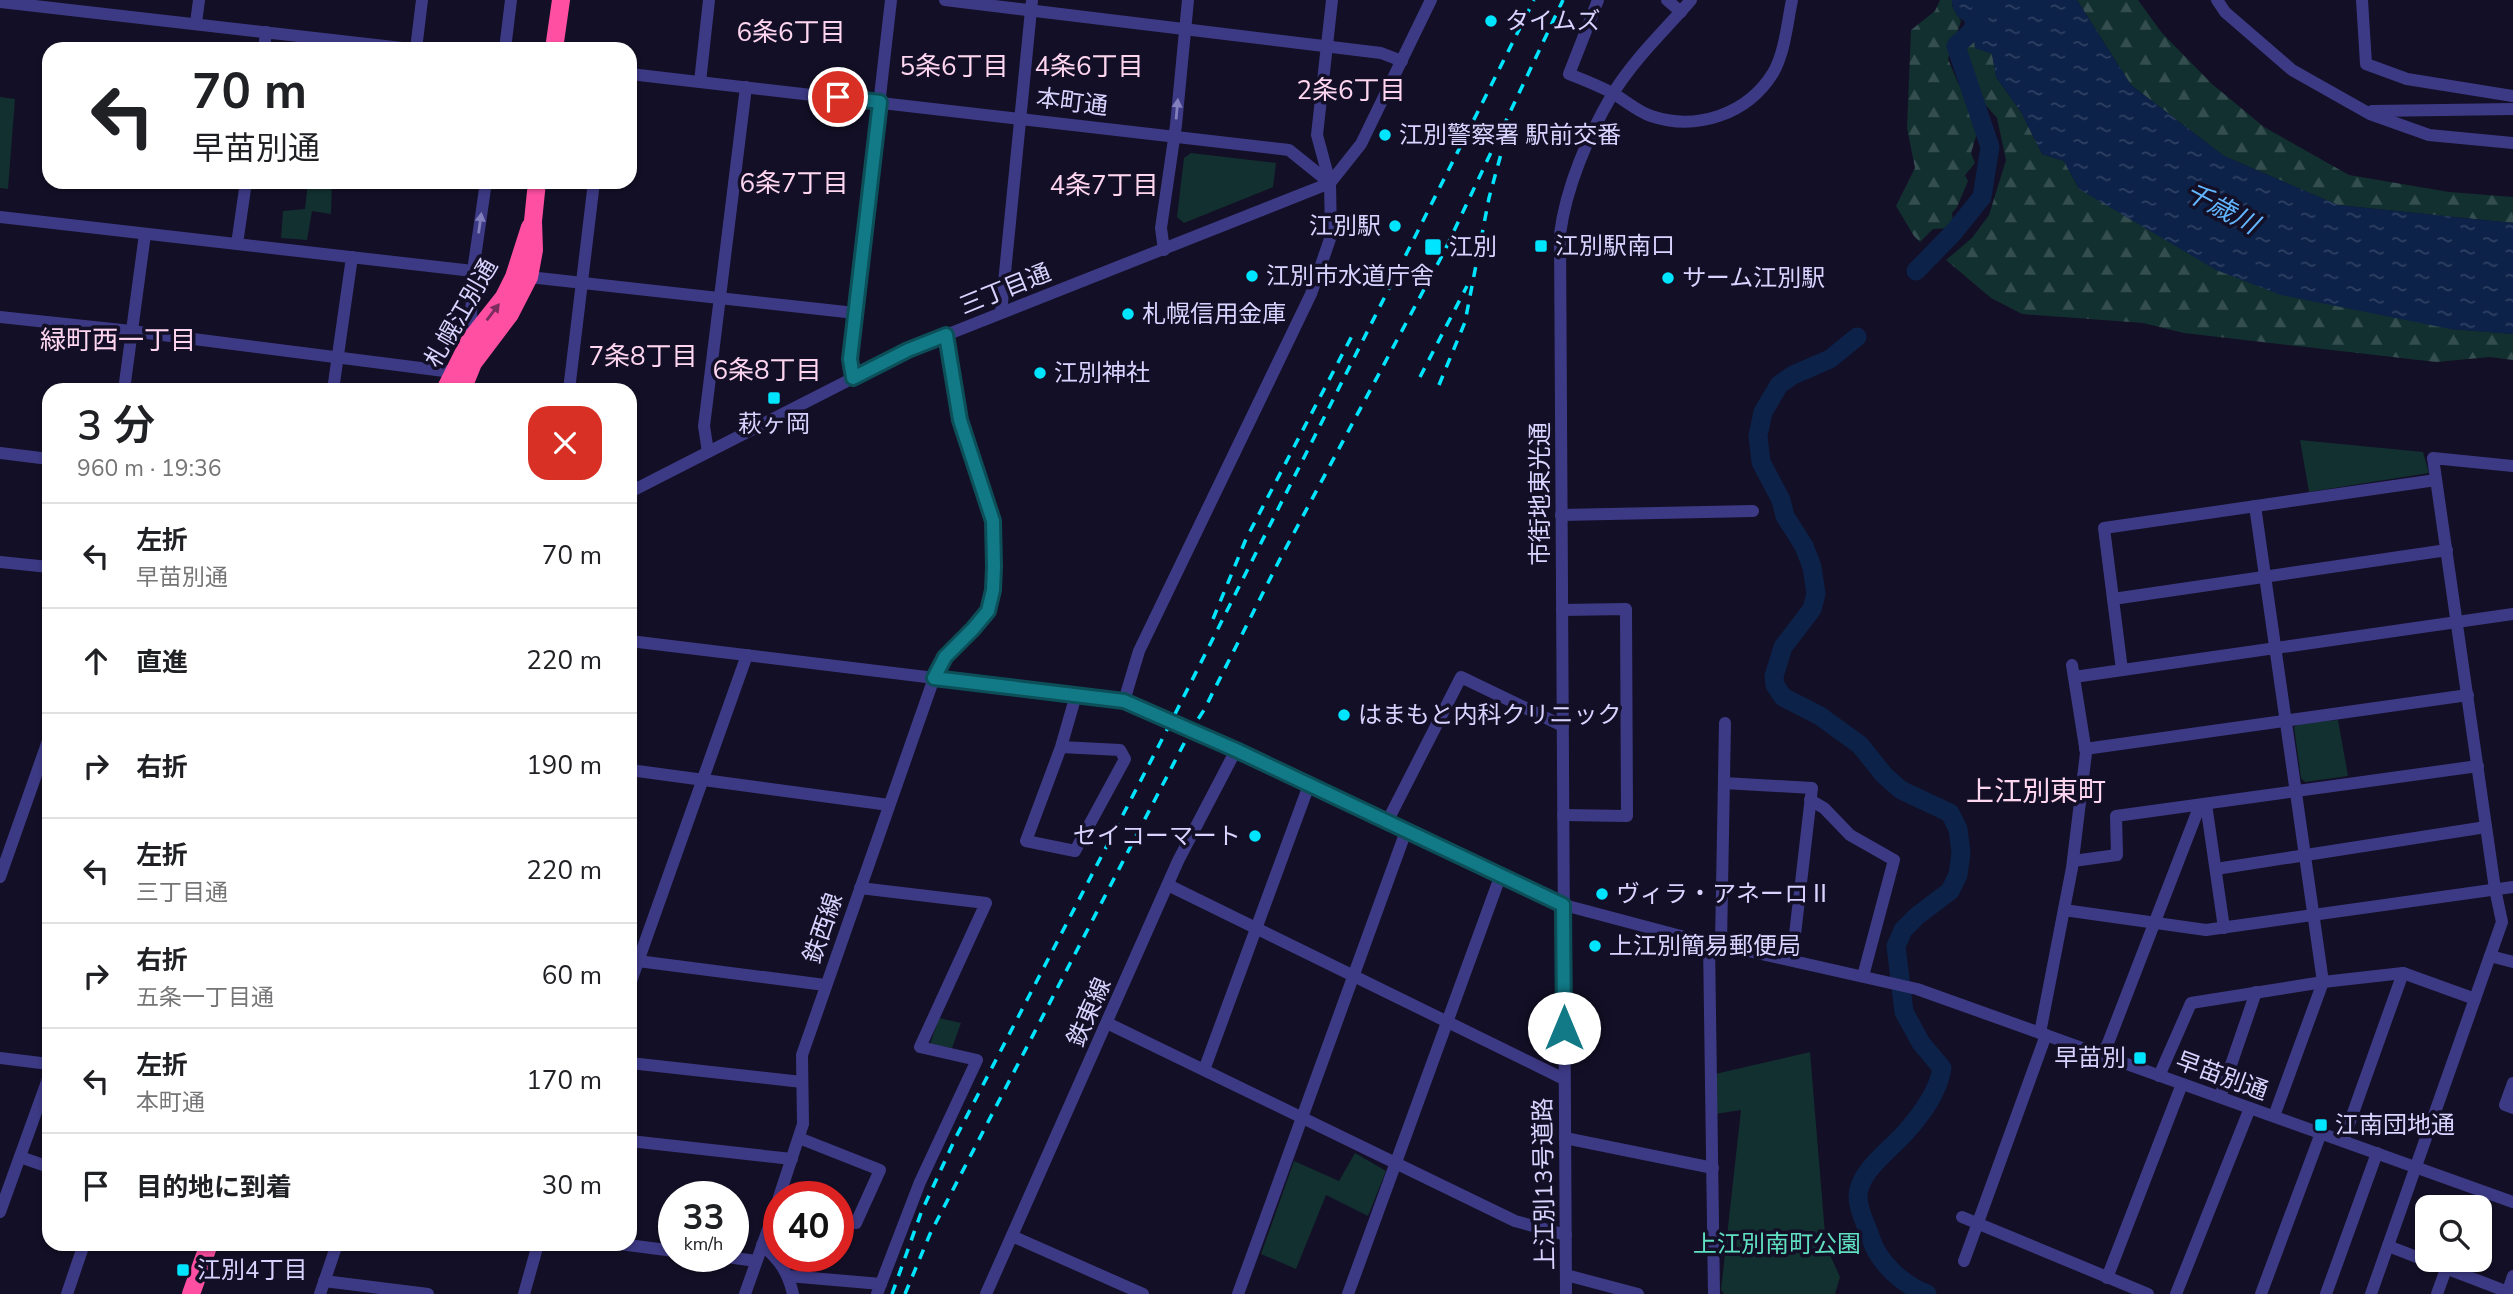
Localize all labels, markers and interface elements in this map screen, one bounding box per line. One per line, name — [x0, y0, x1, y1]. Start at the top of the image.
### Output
place label: タイムズ — [1505, 5, 1601, 37]
marker: タイムズ — [1483, 13, 1499, 29]
district label: 6条6丁目 — [736, 15, 846, 50]
district label: 5条6丁目 — [899, 49, 1009, 84]
district label: 4条6丁目 — [1034, 49, 1144, 84]
text: 70 m — [192, 58, 307, 125]
pin — [808, 67, 868, 127]
icon: left — [77, 70, 168, 161]
district label: 2条6丁目 — [1296, 73, 1406, 108]
icon: arrive — [819, 78, 857, 116]
street label: 本町通 — [1034, 82, 1110, 122]
one-way arrow — [1172, 98, 1183, 120]
place label: 江別警察署 駅前交番 — [1399, 119, 1621, 151]
text: 早苗別通 — [192, 127, 320, 170]
marker: 江別警察署 駅前交番 — [1377, 127, 1393, 143]
district label: 6条7丁目 — [739, 166, 849, 201]
district label: 4条7丁目 — [1049, 168, 1159, 203]
water label: 千歳川 — [2179, 175, 2267, 244]
place label: 江別駅 — [1309, 210, 1381, 242]
one-way arrow — [475, 212, 486, 234]
marker: 江別駅 — [1387, 218, 1403, 234]
place label: 江別駅南口 — [1555, 230, 1675, 262]
place label: 江別 — [1449, 231, 1497, 263]
marker: 江別 — [1423, 237, 1443, 257]
marker: 江別駅南口 — [1533, 238, 1549, 254]
street label: 札幌江別通 — [417, 253, 505, 373]
street label: 三丁目通 — [955, 256, 1055, 322]
place label: 江別市水道庁舎 — [1266, 260, 1434, 292]
place label: サーム江別駅 — [1682, 262, 1825, 294]
marker: 江別市水道庁舎 — [1244, 268, 1260, 284]
marker: サーム江別駅 — [1660, 270, 1676, 286]
place label: 札幌信用金庫 — [1142, 298, 1286, 330]
one-way arrow — [486, 303, 500, 321]
marker: 札幌信用金庫 — [1120, 306, 1136, 322]
district label: 緑町西一丁目 — [40, 323, 196, 358]
district label: 7条8丁目 — [588, 339, 698, 374]
district label: 6条8丁目 — [712, 353, 822, 388]
place label: 江別神社 — [1054, 357, 1150, 389]
marker: 江別神社 — [1032, 365, 1048, 381]
marker: 萩ヶ岡 — [766, 390, 782, 406]
text: 3 分 — [77, 398, 155, 455]
button: close — [528, 406, 602, 480]
place label: 萩ヶ岡 — [738, 408, 810, 440]
street label: 市街地東光通 — [1524, 422, 1556, 566]
text: 960 m · 19:36 — [77, 453, 222, 484]
text: 左折 — [136, 523, 188, 558]
icon: left — [77, 537, 115, 575]
text: 70 m — [542, 538, 602, 573]
text: 早苗別通 — [136, 562, 228, 593]
icon: ahead — [77, 642, 115, 680]
text: 220 m — [526, 643, 602, 678]
text: 直進 — [136, 645, 188, 680]
place label: はまもと内科クリニック — [1358, 699, 1622, 731]
marker: はまもと内科クリニック — [1336, 707, 1352, 723]
icon: right — [77, 747, 115, 785]
text: 190 m — [526, 748, 602, 783]
text: 右折 — [136, 750, 188, 785]
district label: 上江別東町 — [1966, 773, 2106, 811]
place label: セイコーマート — [1073, 820, 1241, 852]
marker: セイコーマート — [1247, 828, 1263, 844]
text: 左折 — [136, 838, 188, 873]
icon: left — [77, 852, 115, 890]
text: 220 m — [526, 853, 602, 888]
text: 三丁目通 — [136, 877, 228, 908]
place label: ヴィラ・アネーロⅡ — [1616, 878, 1832, 910]
marker: ヴィラ・アネーロⅡ — [1594, 886, 1610, 902]
street label: 鉄西線 — [796, 889, 850, 967]
place label: 上江別簡易郵便局 — [1609, 930, 1801, 962]
marker: 上江別簡易郵便局 — [1587, 938, 1603, 954]
text: 右折 — [136, 943, 188, 978]
icon: right — [77, 957, 115, 995]
text: 60 m — [542, 958, 602, 993]
street label: 鉄東線 — [1060, 973, 1118, 1051]
text: 五条一丁目通 — [136, 982, 274, 1013]
position arrow — [1527, 991, 1601, 1065]
place label: 早苗別 — [2054, 1042, 2126, 1074]
street label: 早苗別通 — [2171, 1045, 2273, 1107]
text: 左折 — [136, 1048, 188, 1083]
marker: 早苗別 — [2132, 1050, 2148, 1066]
icon: left — [77, 1062, 115, 1100]
text: 170 m — [526, 1063, 602, 1098]
text: 本町通 — [136, 1087, 205, 1118]
street label: 上江別13号道路 — [1526, 1097, 1562, 1271]
place label: 江南団地通 — [2335, 1109, 2455, 1141]
marker: 江南団地通 — [2313, 1117, 2329, 1133]
icon: arrive — [77, 1167, 115, 1205]
text: 30 m — [542, 1168, 602, 1203]
text: 目的地に到着 — [136, 1170, 292, 1205]
speed limit sign: 40 — [763, 1181, 854, 1272]
text: 33 — [682, 1194, 725, 1241]
map controls — [2415, 1195, 2492, 1272]
button: search — [2415, 1195, 2492, 1272]
park label: 上江別南町公園 — [1693, 1228, 1861, 1260]
text: km/h — [684, 1232, 723, 1256]
place label: 江別4丁目 — [197, 1254, 307, 1286]
marker: 江別4丁目 — [175, 1262, 191, 1278]

